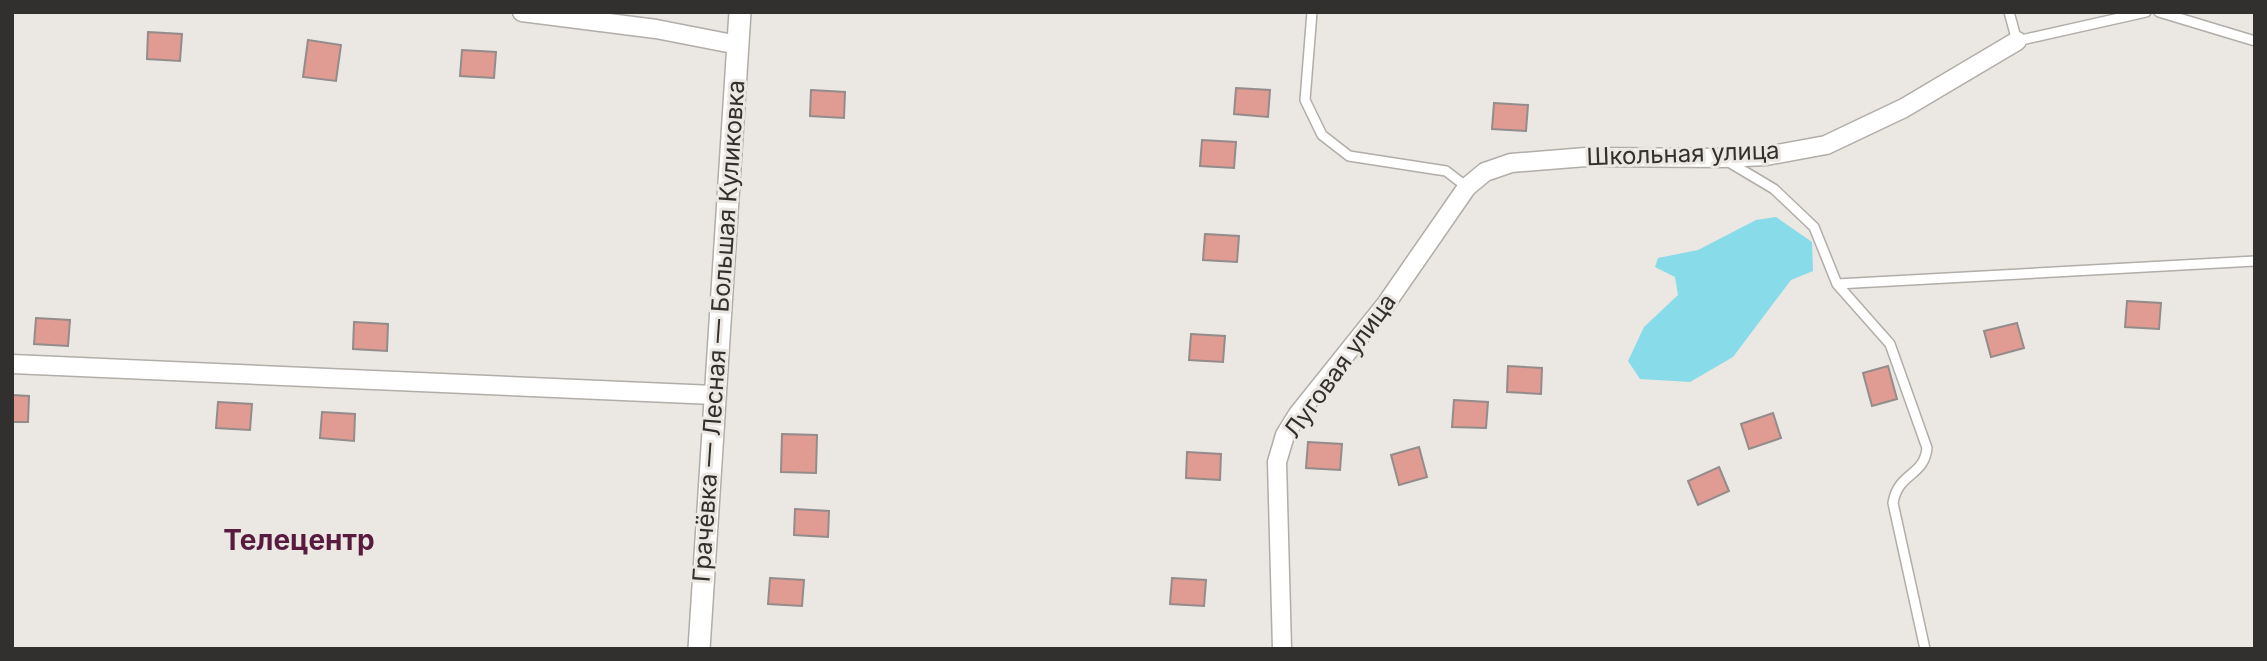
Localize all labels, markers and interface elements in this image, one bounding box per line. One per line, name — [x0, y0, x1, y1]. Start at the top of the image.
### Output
street label: Грачёвка — Лесная — Большая Куликовка — [686, 79, 751, 583]
street label: Школьная улица — [1586, 136, 1780, 171]
street label: Луговая улица — [1278, 288, 1402, 444]
district label: Телецентр — [223, 523, 375, 557]

